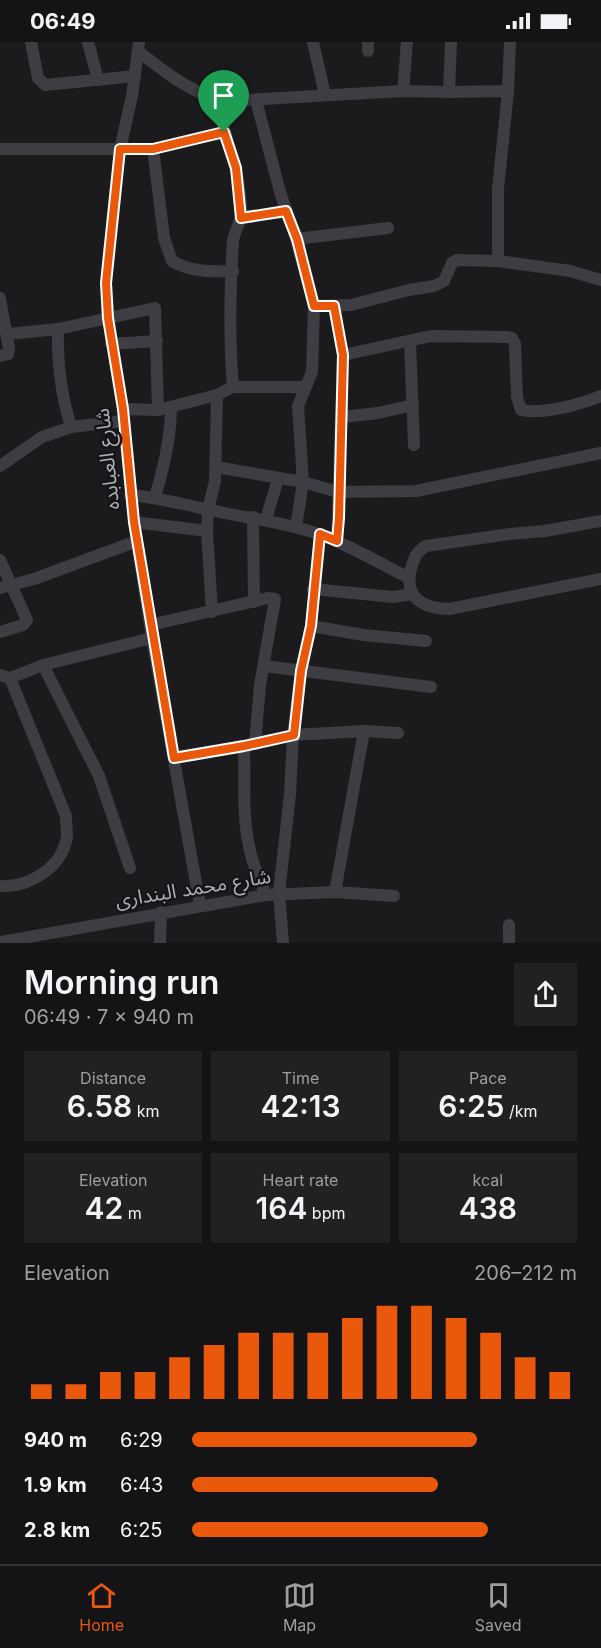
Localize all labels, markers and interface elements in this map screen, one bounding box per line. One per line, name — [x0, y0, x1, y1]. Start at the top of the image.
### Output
text: 06:49 — [30, 8, 96, 34]
pin — [198, 70, 249, 132]
icon: arrive — [207, 79, 240, 112]
street label: شارع العبابده — [90, 407, 127, 511]
street label: شارع محمد البندارى — [113, 864, 273, 915]
text: Morning run — [24, 962, 219, 1002]
button: share — [514, 963, 577, 1026]
text: 06:49 · 7 × 940 m — [24, 1005, 194, 1029]
text: Distance — [80, 1068, 146, 1088]
text: Time — [282, 1068, 319, 1088]
text: Pace — [469, 1068, 507, 1088]
text: 6.58 — [67, 1088, 132, 1124]
text: 42:13 — [260, 1088, 341, 1124]
text: 6:25 — [438, 1088, 504, 1124]
text: km — [132, 1101, 160, 1121]
text: /km — [504, 1101, 538, 1121]
text: Elevation — [79, 1170, 147, 1190]
text: Heart rate — [263, 1170, 338, 1190]
text: kcal — [473, 1170, 503, 1190]
text: 42 — [85, 1190, 123, 1226]
text: 164 — [256, 1190, 307, 1226]
text: 438 — [459, 1190, 517, 1226]
text: m — [123, 1203, 142, 1223]
text: bpm — [307, 1203, 345, 1223]
text: Elevation — [24, 1261, 110, 1285]
text: 206–212 m — [474, 1261, 577, 1285]
text: 940 m — [24, 1428, 87, 1452]
text: 6:29 — [120, 1428, 163, 1452]
text: 1.9 km — [24, 1473, 87, 1497]
text: 6:43 — [120, 1473, 163, 1497]
text: 2.8 km — [24, 1518, 90, 1542]
text: 6:25 — [120, 1518, 163, 1542]
tab: Home — [79, 1579, 124, 1635]
tab: Map — [283, 1579, 316, 1635]
tab: Saved — [475, 1579, 522, 1635]

